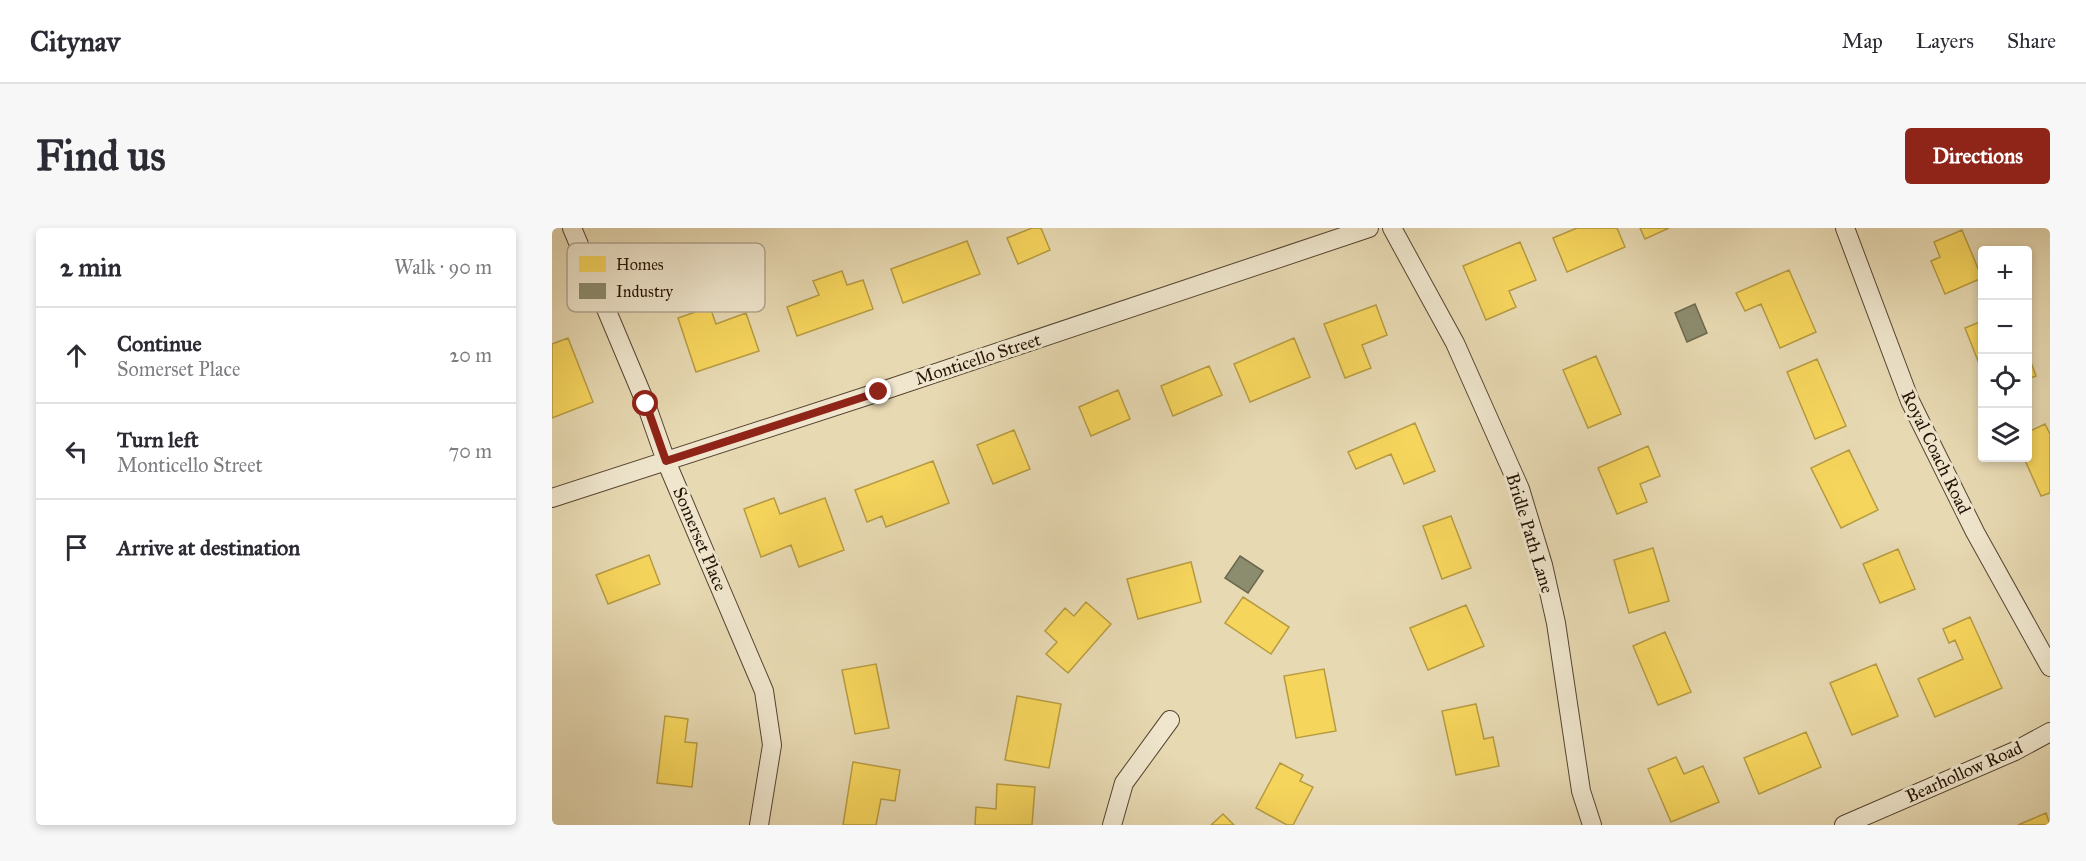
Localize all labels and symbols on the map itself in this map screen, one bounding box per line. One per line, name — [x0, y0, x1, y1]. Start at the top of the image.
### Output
legend — [567, 243, 765, 312]
text: Homes — [616, 255, 664, 274]
text: Industry — [616, 282, 674, 301]
street label: Monticello Street — [912, 328, 1044, 390]
route end — [865, 378, 891, 404]
street label: Royal Coach Road — [1896, 386, 1976, 518]
route start — [632, 390, 658, 416]
street label: Bridle Path Lane — [1501, 470, 1559, 596]
street label: Somerset Place — [668, 484, 732, 594]
street label: Bearhollow Road — [1902, 736, 2026, 808]

